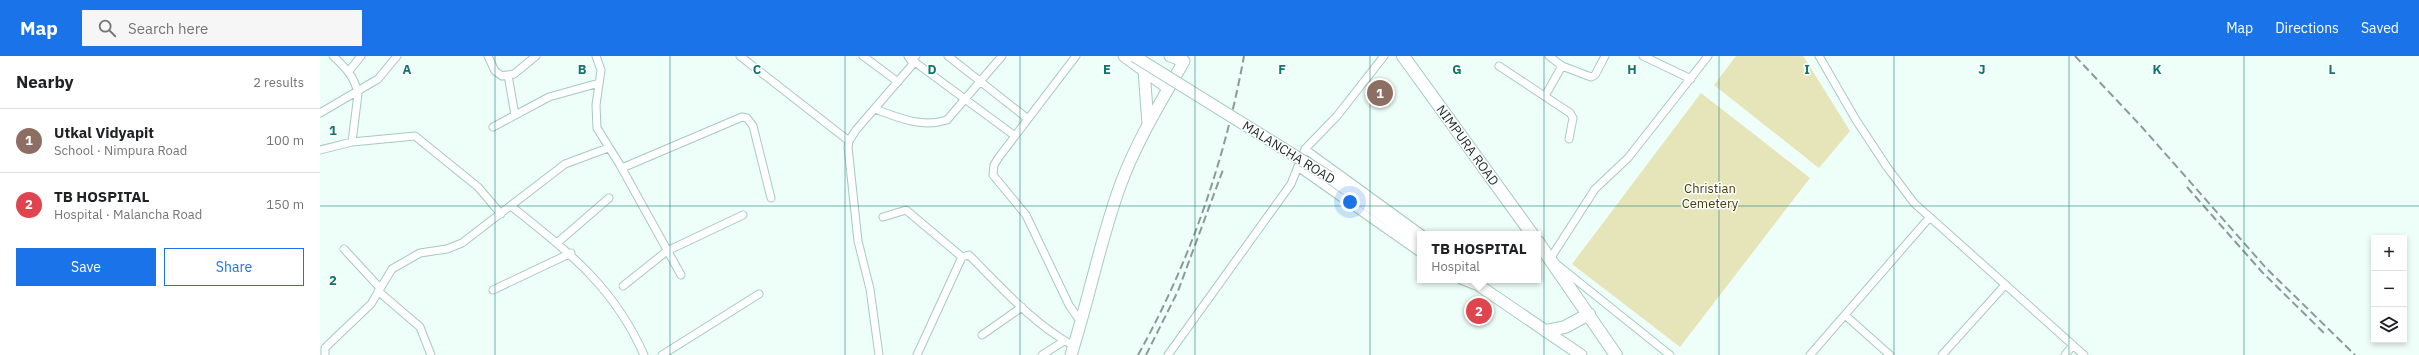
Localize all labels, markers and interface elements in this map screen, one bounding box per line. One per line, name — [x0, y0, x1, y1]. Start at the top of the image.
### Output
search box — [82, 10, 362, 46]
text: Map — [20, 16, 58, 40]
icon: search — [96, 17, 118, 39]
text: Search here — [128, 19, 208, 38]
text: Map — [2226, 19, 2253, 37]
text: Directions — [2275, 19, 2339, 37]
text: Saved — [2361, 19, 2399, 37]
text: A — [403, 61, 412, 78]
text: B — [578, 61, 587, 78]
text: C — [753, 61, 762, 78]
text: D — [927, 61, 937, 78]
text: E — [1103, 61, 1111, 78]
text: F — [1278, 61, 1286, 78]
text: G — [1452, 61, 1462, 78]
text: H — [1627, 61, 1637, 78]
text: I — [1804, 61, 1810, 78]
text: J — [1978, 61, 1986, 78]
text: K — [2152, 61, 2162, 78]
text: L — [2329, 61, 2336, 78]
text: Nearby — [16, 71, 74, 93]
text: 2 results — [253, 74, 304, 91]
pin: 1 — [1367, 78, 1393, 108]
street label: NIMPURA ROAD — [1433, 102, 1503, 189]
street label: MALANCHA ROAD — [1239, 117, 1338, 188]
text: 1 — [329, 122, 337, 139]
text: Utkal Vidyapit — [54, 123, 154, 142]
text: 1 — [25, 132, 33, 149]
text: 100 m — [266, 132, 304, 149]
text: School · Nimpura Road — [54, 142, 187, 159]
park label: Christian Cemetery — [1682, 180, 1739, 212]
text: TB HOSPITAL — [54, 187, 149, 206]
your location — [1340, 192, 1360, 212]
text: 2 — [25, 196, 33, 213]
text: 150 m — [266, 196, 304, 213]
text: Hospital · Malancha Road — [54, 206, 202, 223]
popup — [1417, 231, 1541, 283]
map controls — [2371, 235, 2407, 343]
button: + — [2371, 235, 2407, 271]
text: TB HOSPITAL — [1431, 239, 1527, 258]
button: Save — [16, 248, 156, 286]
button: Share — [164, 248, 304, 286]
text: Hospital — [1431, 258, 1480, 275]
button: − — [2371, 271, 2407, 307]
text: 2 — [329, 272, 337, 289]
pin: 2 — [1466, 296, 1492, 326]
button: layers — [2371, 307, 2407, 343]

